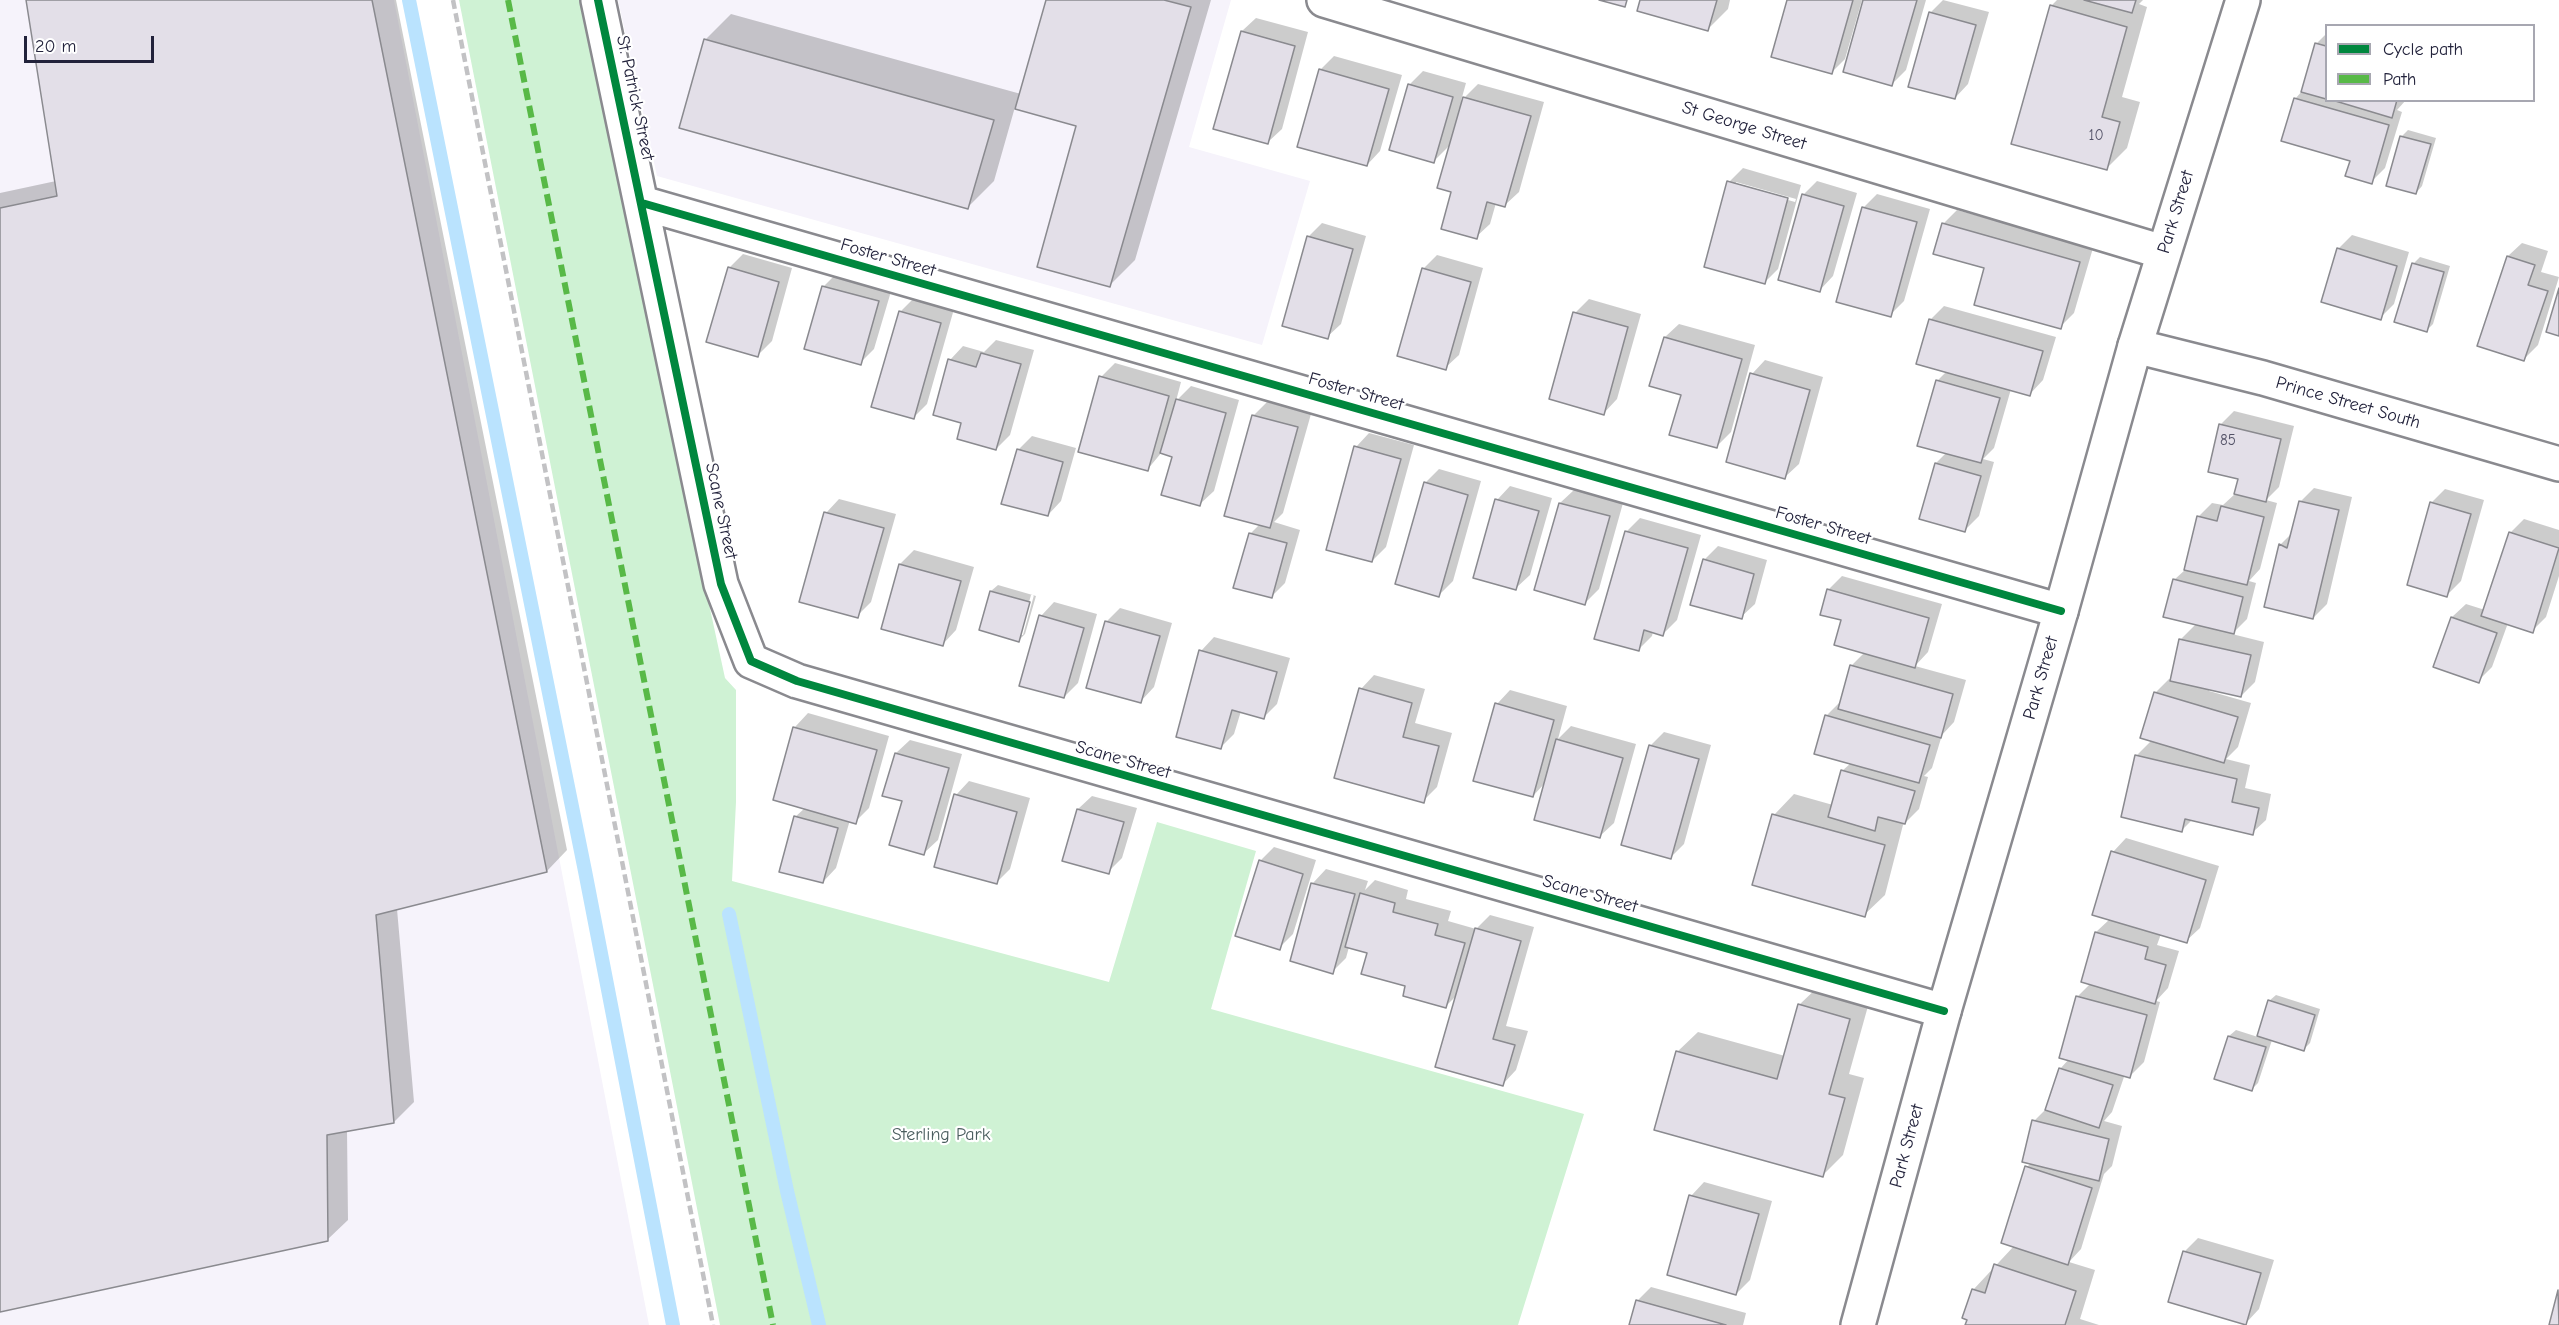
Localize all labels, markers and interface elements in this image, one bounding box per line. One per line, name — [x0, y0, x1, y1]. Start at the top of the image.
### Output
scale bar — [27, 24, 158, 62]
legend — [2325, 24, 2535, 102]
street label: St. Patrick Street — [611, 33, 659, 163]
text: 20 m — [35, 36, 76, 57]
text: Cycle path — [2383, 39, 2463, 60]
text: Path — [2383, 69, 2416, 90]
street label: St George Street — [1679, 97, 1809, 155]
house number: 10 — [2088, 127, 2104, 145]
street label: Park Street — [2153, 168, 2199, 256]
street label: Foster Street — [838, 234, 938, 282]
street label: Foster Street — [1306, 368, 1406, 416]
street label: Prince Street South — [2273, 372, 2423, 434]
house number: 85 — [2220, 432, 2236, 450]
street label: Scane Street — [700, 461, 742, 561]
street label: Foster Street — [1773, 502, 1873, 550]
street label: Park Street — [2019, 634, 2063, 722]
street label: Scane Street — [1073, 736, 1173, 784]
street label: Scane Street — [1540, 870, 1640, 918]
street label: Park Street — [1885, 1102, 1929, 1190]
park label: Sterling Park — [892, 1124, 990, 1146]

